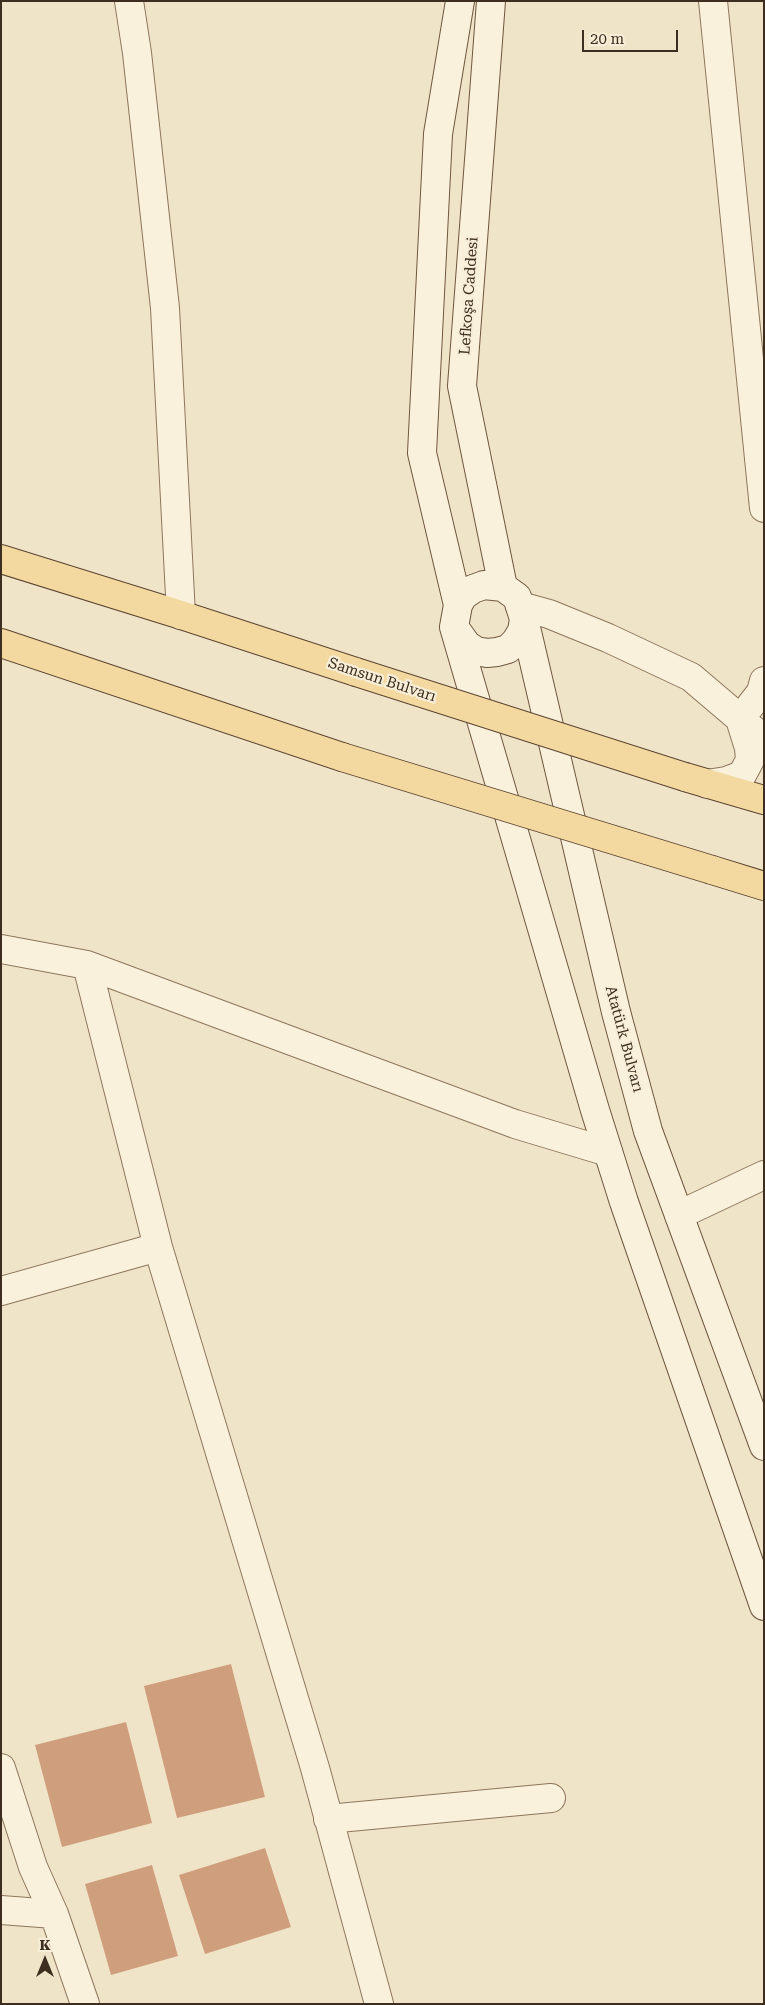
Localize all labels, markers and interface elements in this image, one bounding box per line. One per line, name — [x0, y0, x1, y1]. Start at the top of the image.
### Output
scale bar — [585, 20, 681, 52]
text: 20 m — [590, 30, 624, 48]
street label: Lefkoşa Caddesi — [456, 236, 482, 356]
street label: Samsun Bulvarı — [326, 654, 438, 706]
street label: Atatürk Bulvarı — [601, 984, 647, 1094]
north arrow — [20, 1935, 70, 1985]
text: K — [39, 1937, 51, 1953]

